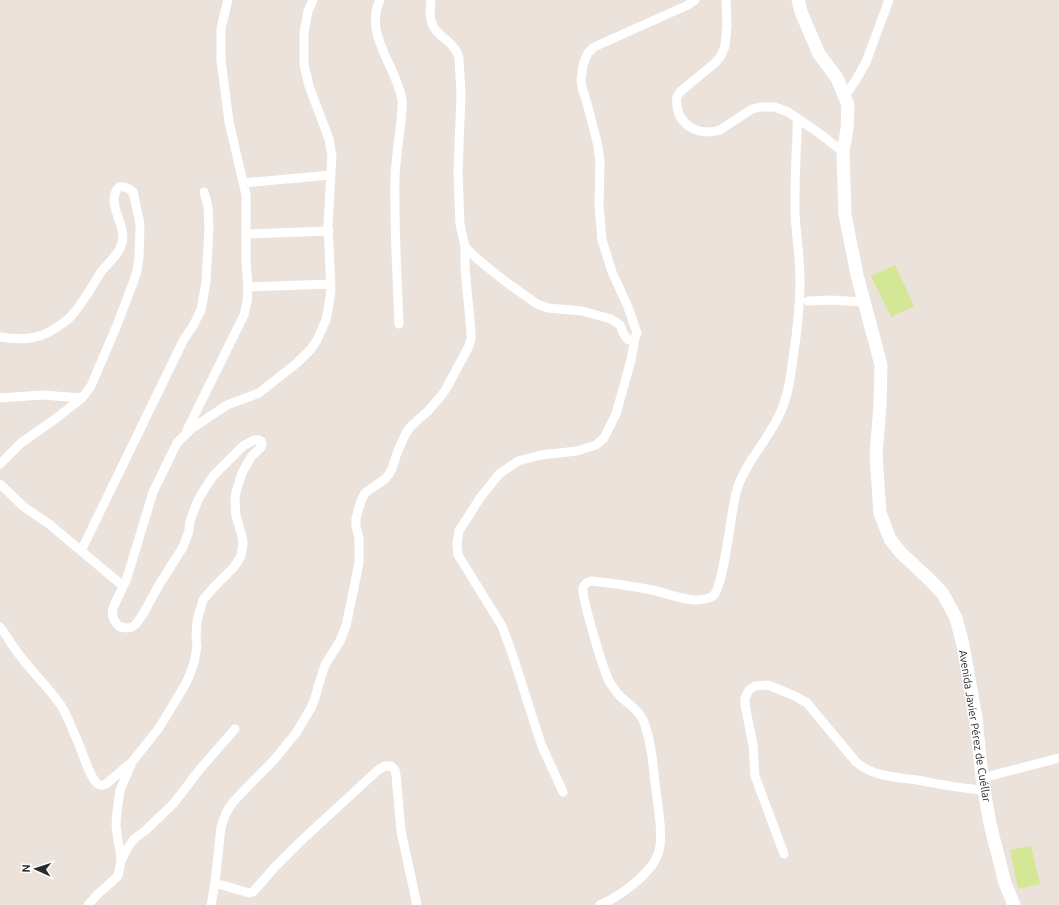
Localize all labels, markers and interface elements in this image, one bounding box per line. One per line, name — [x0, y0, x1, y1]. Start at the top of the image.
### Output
street label: Avenida Javier Pérez de Cuéllar — [957, 649, 993, 804]
north arrow — [16, 849, 56, 889]
text: N — [20, 864, 32, 873]

